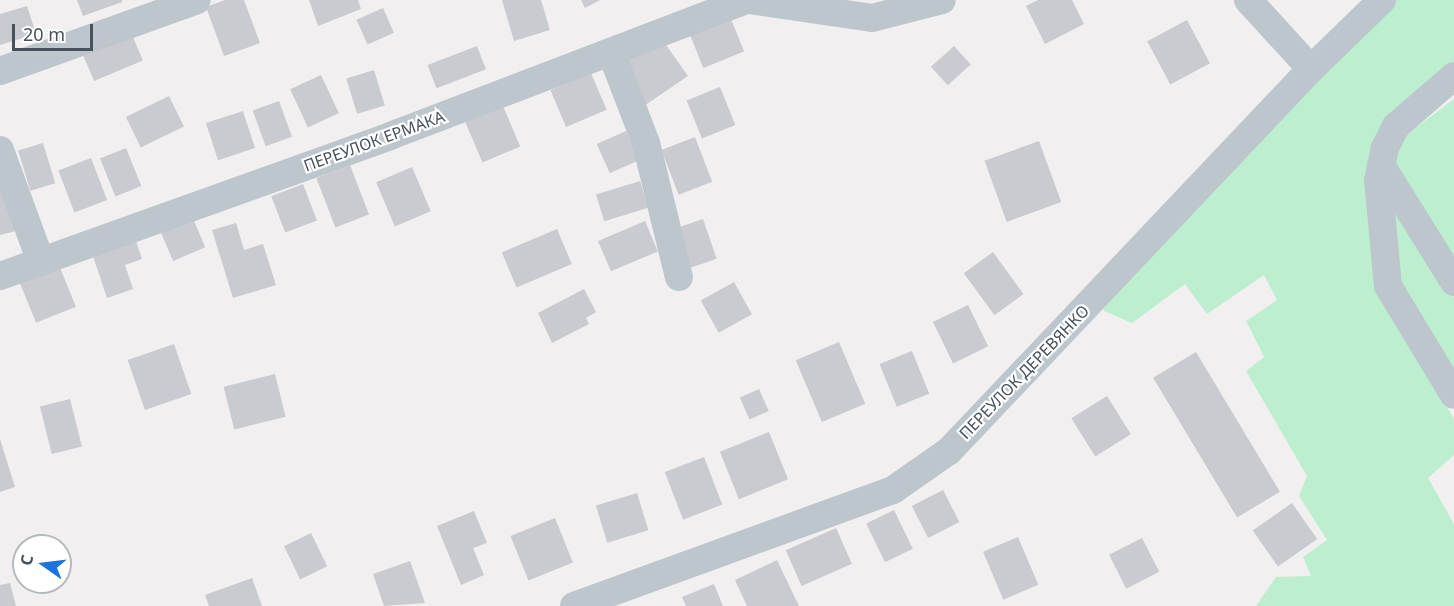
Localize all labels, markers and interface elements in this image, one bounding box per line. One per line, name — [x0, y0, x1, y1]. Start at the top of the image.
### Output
scale bar — [15, 12, 96, 50]
text: 20 m — [23, 22, 65, 46]
street label: ПЕРЕУЛОК ЕРМАКА — [301, 107, 447, 175]
street label: ПЕРЕУЛОК ДЕРЕВЯНКО — [955, 301, 1093, 443]
north arrow — [12, 534, 72, 594]
text: С — [15, 552, 38, 568]

